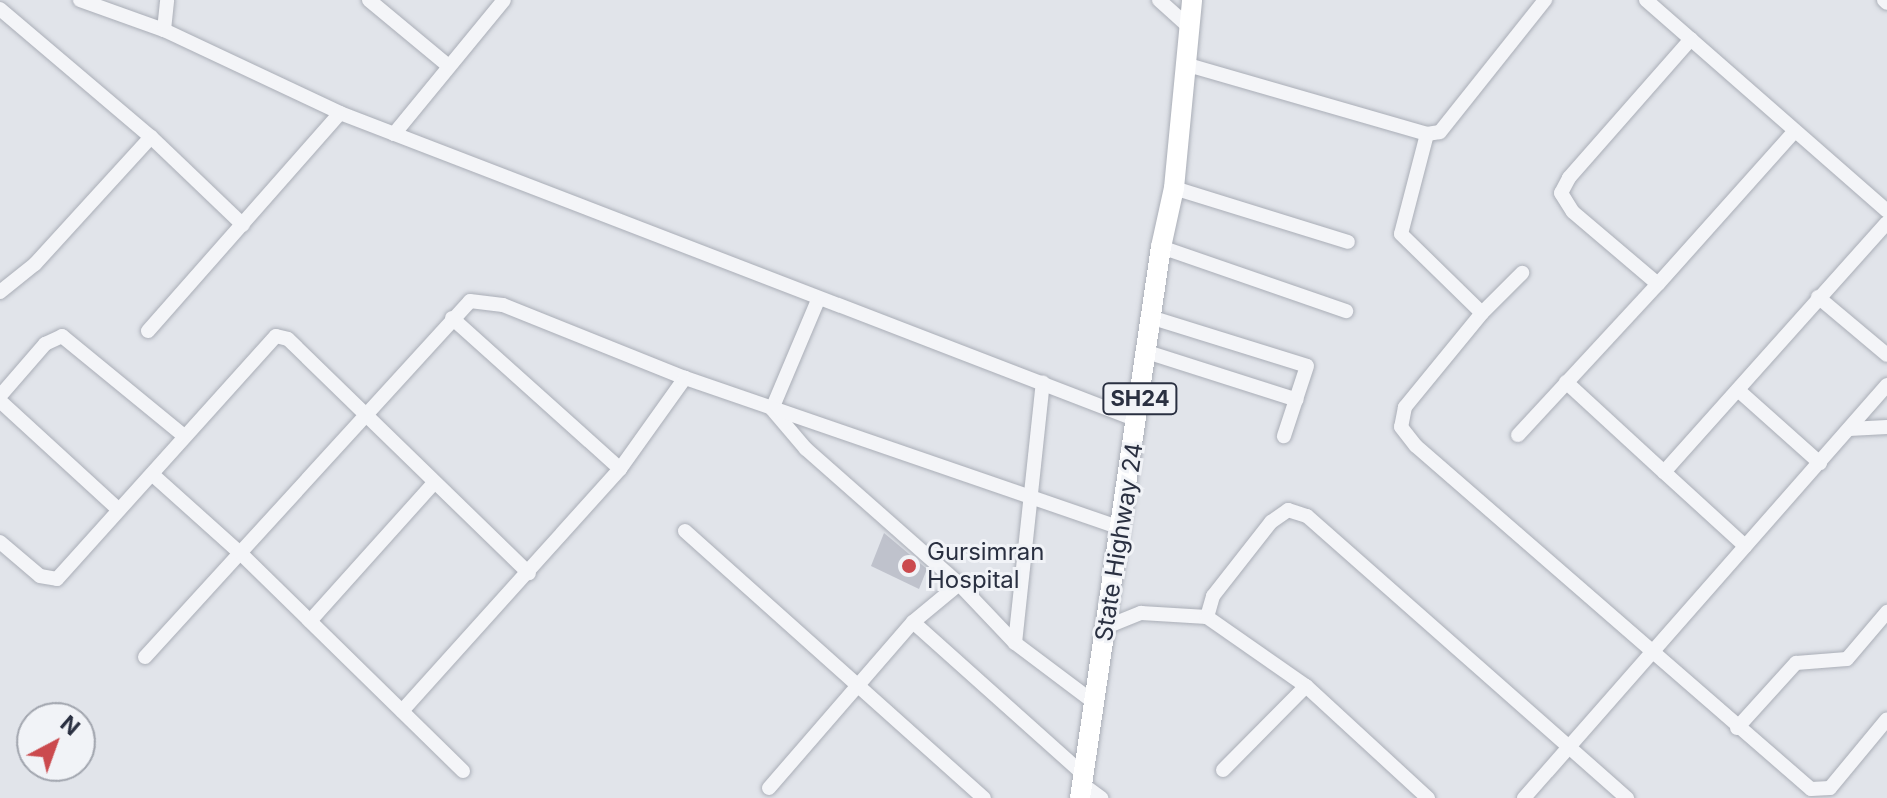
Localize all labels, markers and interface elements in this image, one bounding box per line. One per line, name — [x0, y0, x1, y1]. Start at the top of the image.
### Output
road number: SH24 — [1102, 381, 1178, 417]
street label: State Highway 24 — [1089, 441, 1149, 643]
place label: Gursimran Hospital — [927, 538, 1044, 594]
marker: Gursimran Hospital — [898, 555, 920, 577]
north arrow — [16, 702, 96, 782]
text: N — [56, 710, 85, 741]

